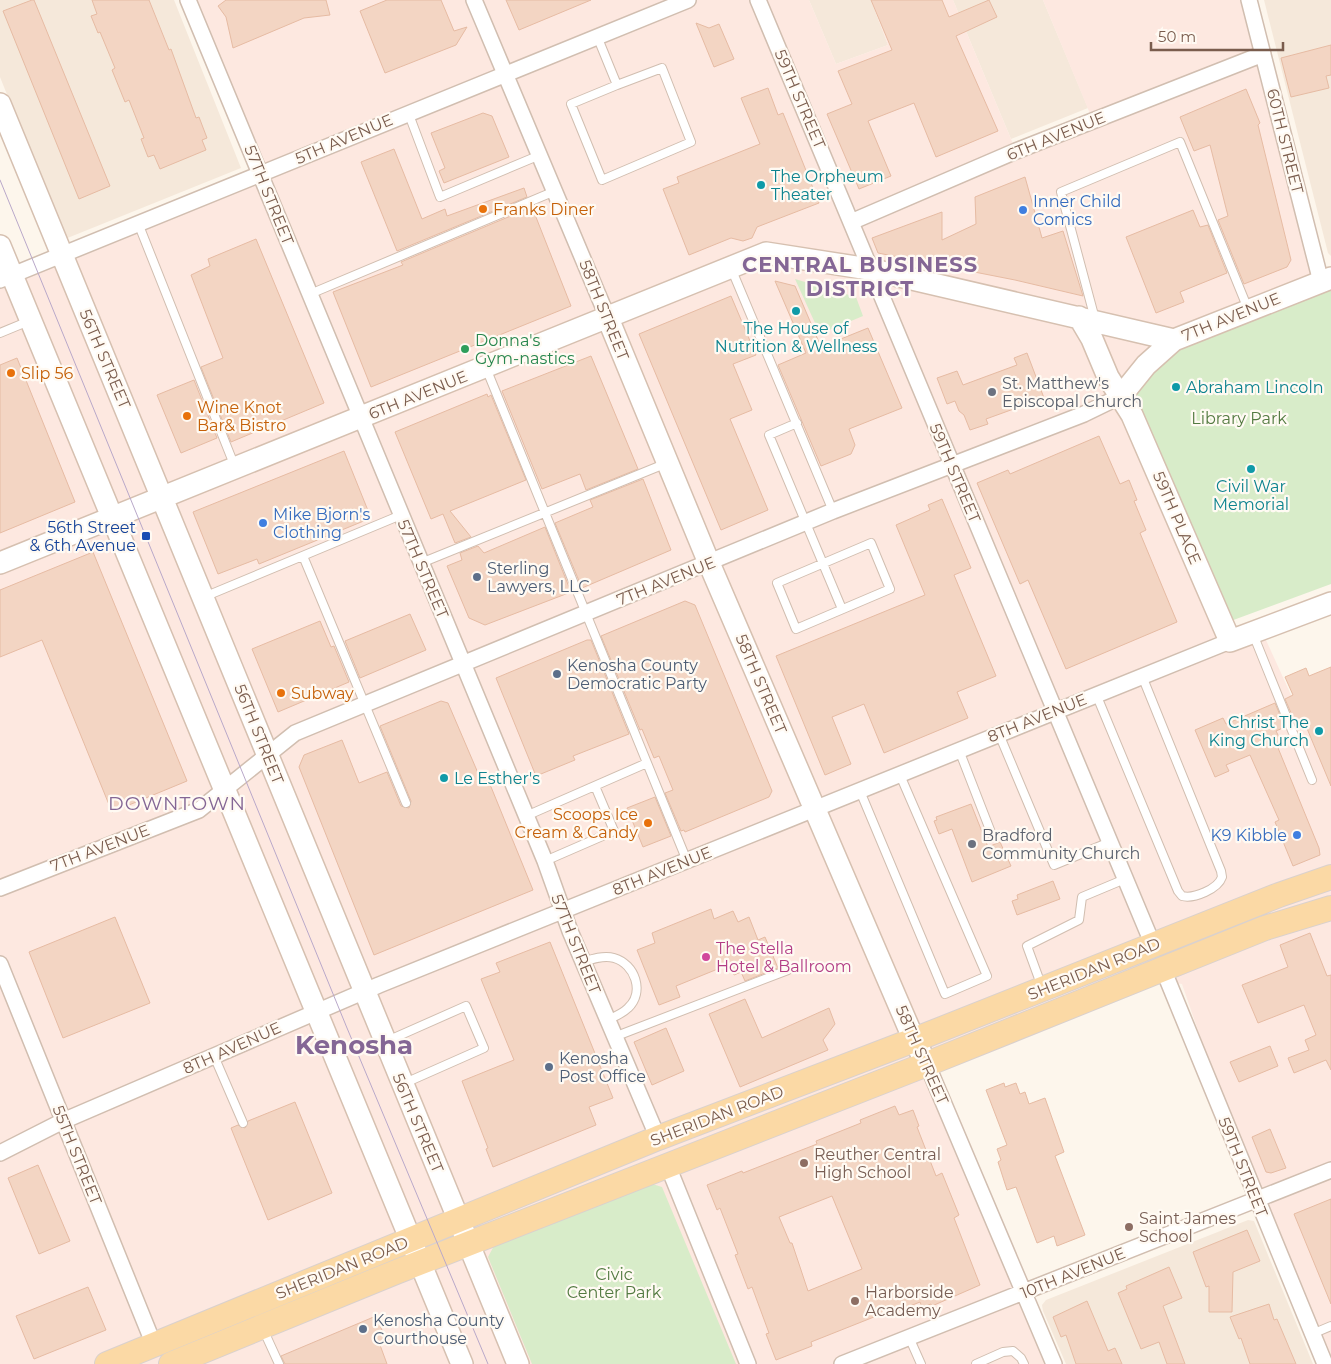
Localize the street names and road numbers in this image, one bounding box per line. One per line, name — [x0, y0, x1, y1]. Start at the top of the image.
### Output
street label: 59TH STREET — [771, 47, 830, 152]
street label: 60TH STREET — [1263, 87, 1307, 196]
street label: 6TH AVENUE — [1004, 108, 1108, 164]
street label: 5TH AVENUE — [292, 110, 396, 168]
street label: 57TH STREET — [240, 142, 298, 248]
street label: 58TH STREET — [575, 257, 633, 364]
street label: 7TH AVENUE — [1179, 289, 1283, 345]
street label: 56TH STREET — [76, 306, 135, 412]
street label: 6TH AVENUE — [366, 367, 470, 423]
street label: 59TH STREET — [926, 421, 985, 526]
street label: 59TH PLACE — [1149, 469, 1205, 567]
street label: 57TH STREET — [394, 517, 453, 622]
street label: 7TH AVENUE — [614, 553, 718, 609]
street label: 58TH STREET — [731, 631, 791, 737]
street label: 56TH STREET — [230, 681, 288, 787]
street label: 8TH AVENUE — [985, 689, 1089, 747]
street label: 7TH AVENUE — [48, 820, 152, 876]
street label: 8TH AVENUE — [610, 842, 714, 900]
street label: 57TH STREET — [547, 891, 605, 997]
street label: SHERIDAN ROAD — [1025, 934, 1163, 1004]
street label: 58TH STREET — [892, 1002, 953, 1108]
street label: 8TH AVENUE — [180, 1018, 284, 1078]
street label: 56TH STREET — [389, 1070, 448, 1176]
street label: SHERIDAN ROAD — [648, 1082, 786, 1150]
street label: 55TH STREET — [48, 1103, 106, 1208]
street label: 59TH STREET — [1214, 1114, 1272, 1220]
street label: SHERIDAN ROAD — [273, 1233, 411, 1303]
street label: 10TH AVENUE — [1018, 1243, 1128, 1303]

